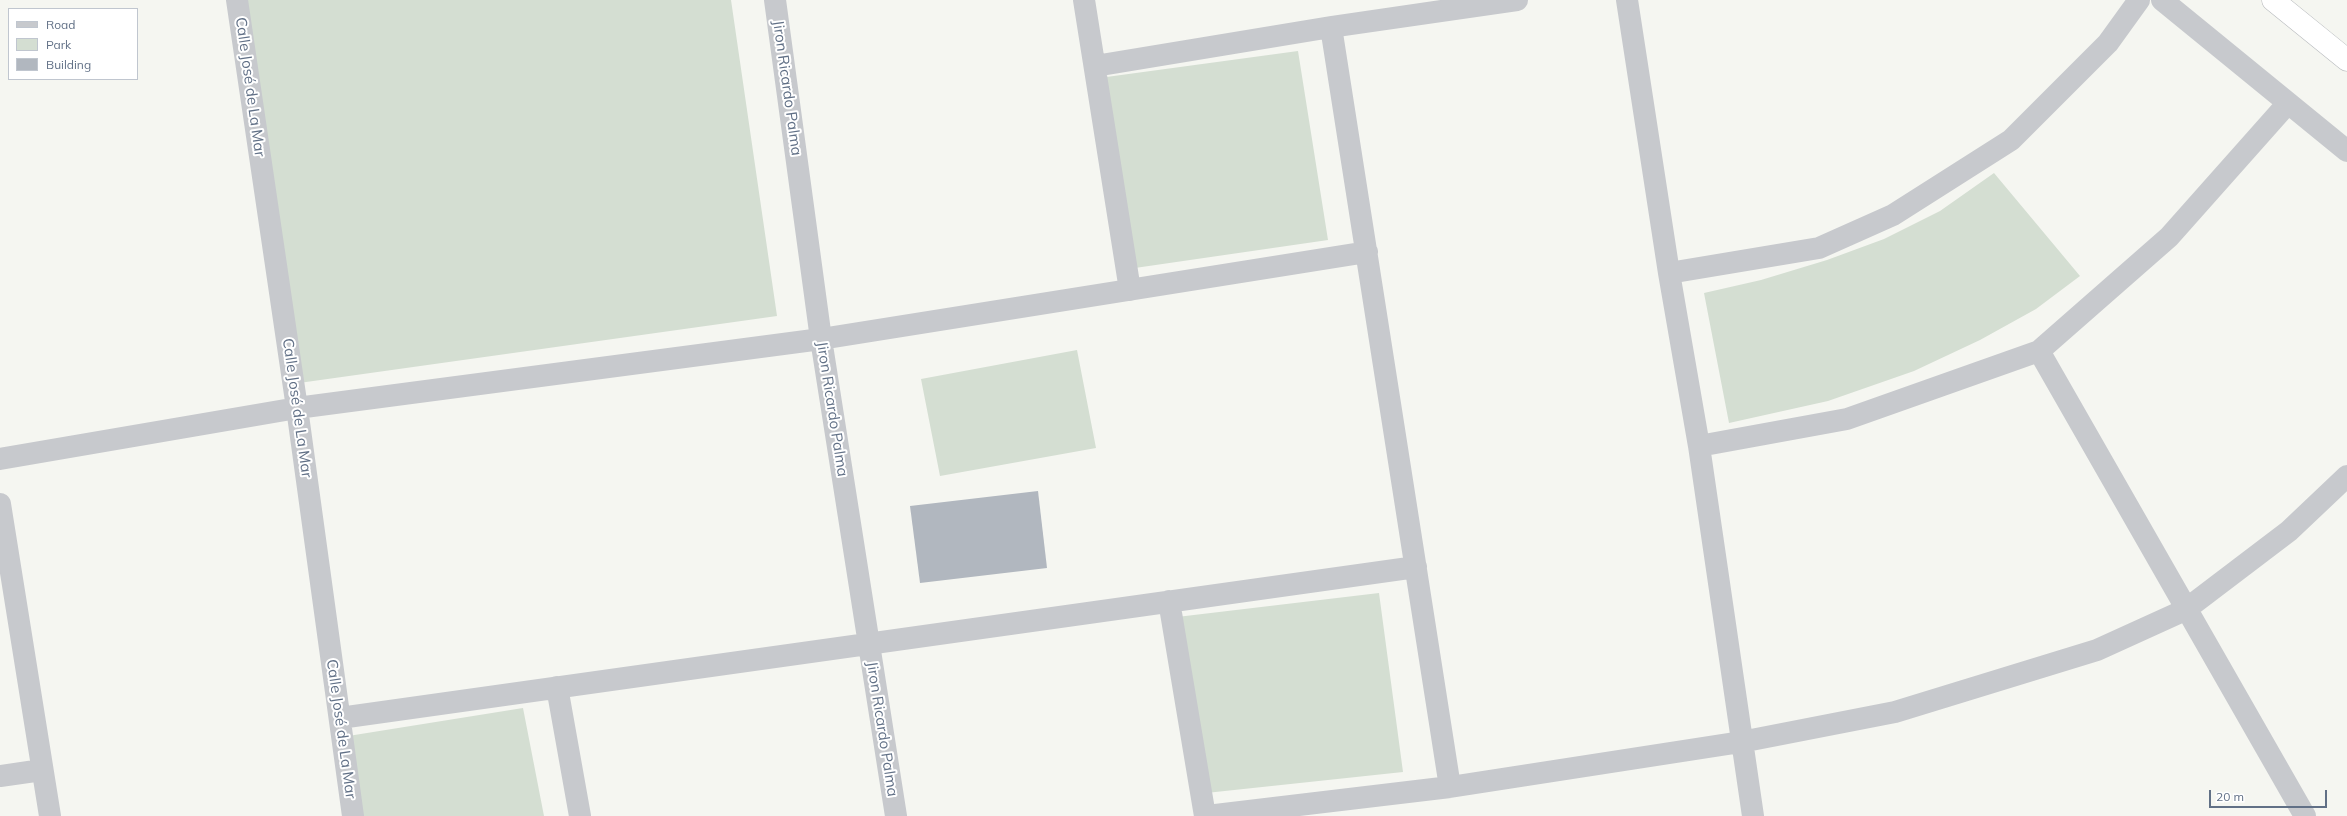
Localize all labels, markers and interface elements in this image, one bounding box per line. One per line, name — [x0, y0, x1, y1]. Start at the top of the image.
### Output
legend — [8, 8, 138, 80]
street label: Calle José de La Mar — [231, 16, 269, 158]
text: Road — [46, 17, 75, 32]
street label: Jiron Ricardo Palma — [769, 19, 805, 157]
text: Park — [46, 37, 71, 52]
text: Building — [46, 57, 91, 72]
street label: Calle José de La Mar — [278, 337, 316, 479]
street label: Jiron Ricardo Palma — [812, 340, 852, 478]
street label: Calle José de La Mar — [322, 658, 360, 800]
street label: Jiron Ricardo Palma — [862, 660, 902, 798]
scale bar — [2211, 782, 2329, 808]
text: 20 m — [2216, 789, 2244, 804]

